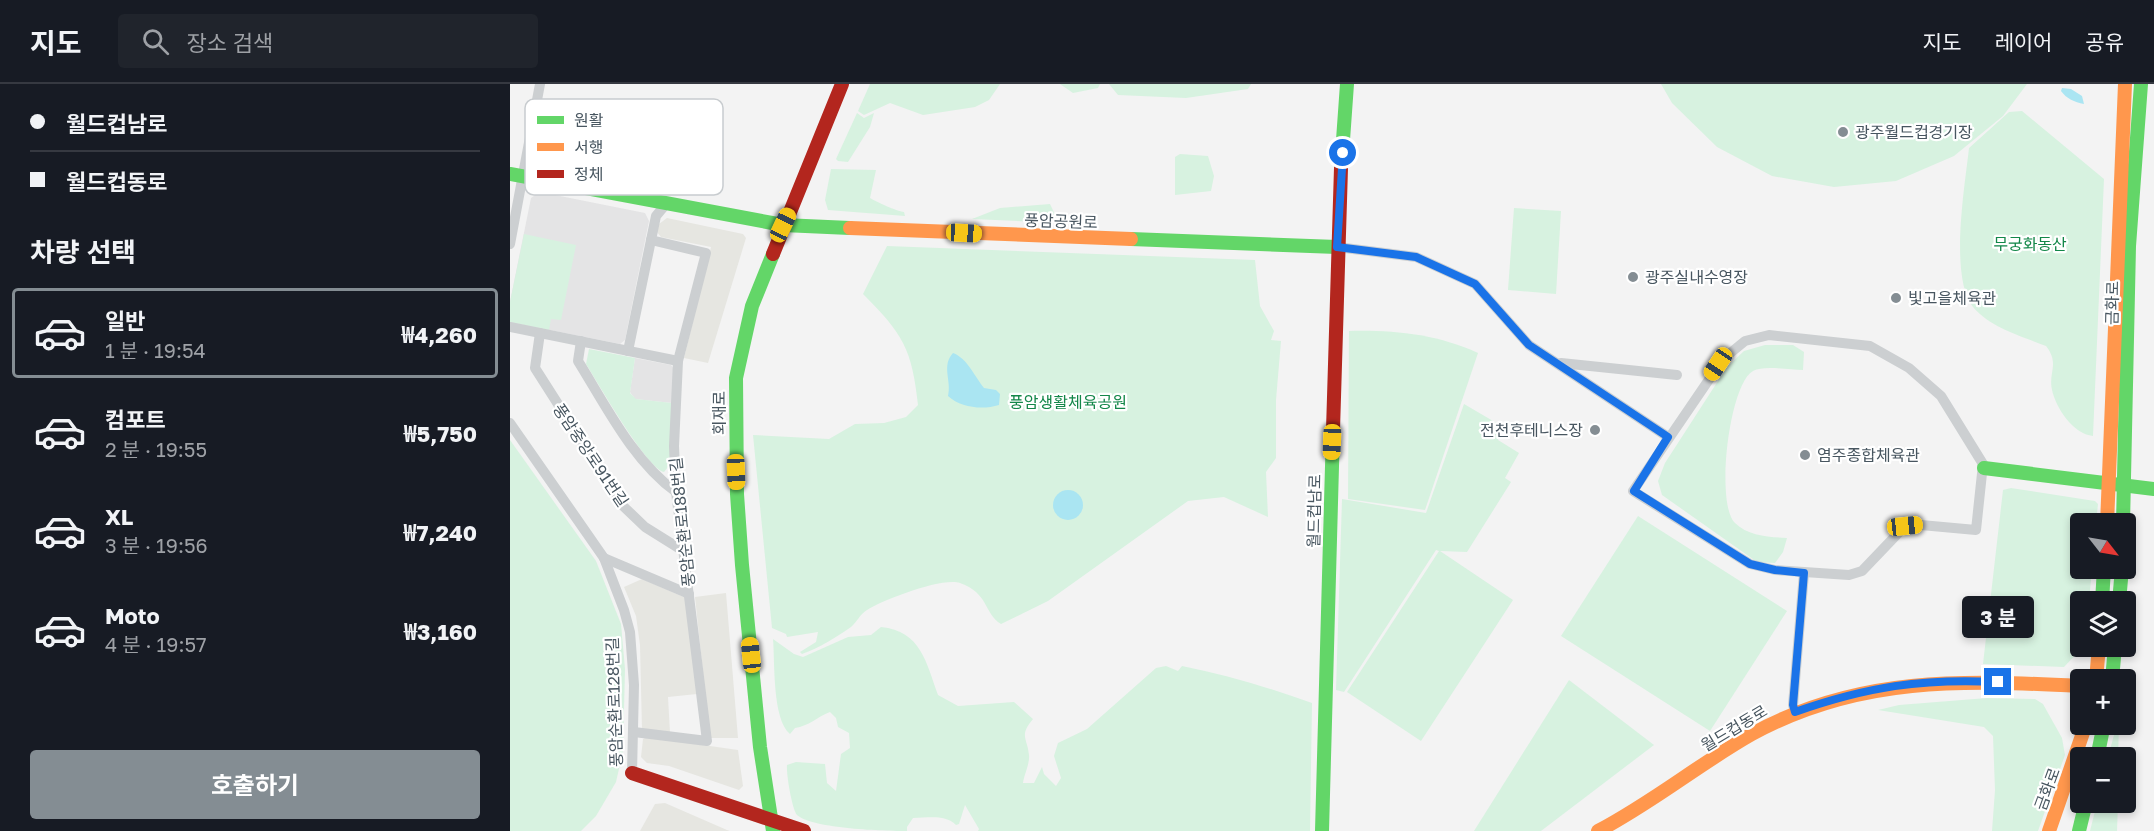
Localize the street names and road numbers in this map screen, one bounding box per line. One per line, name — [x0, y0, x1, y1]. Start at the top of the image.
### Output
street label: 풍암공원로 — [1024, 210, 1098, 232]
street label: 금화로 — [2102, 280, 2122, 325]
street label: 회재로 — [709, 391, 729, 435]
street label: 풍암중앙로91번길 — [549, 399, 633, 511]
street label: 풍암순환로188번길 — [665, 456, 699, 588]
street label: 월드컵남로 — [1303, 474, 1325, 548]
street label: 풍암순환로128번길 — [602, 637, 626, 767]
street label: 월드컵동로 — [1697, 700, 1771, 756]
street label: 금화로 — [2030, 765, 2064, 813]

